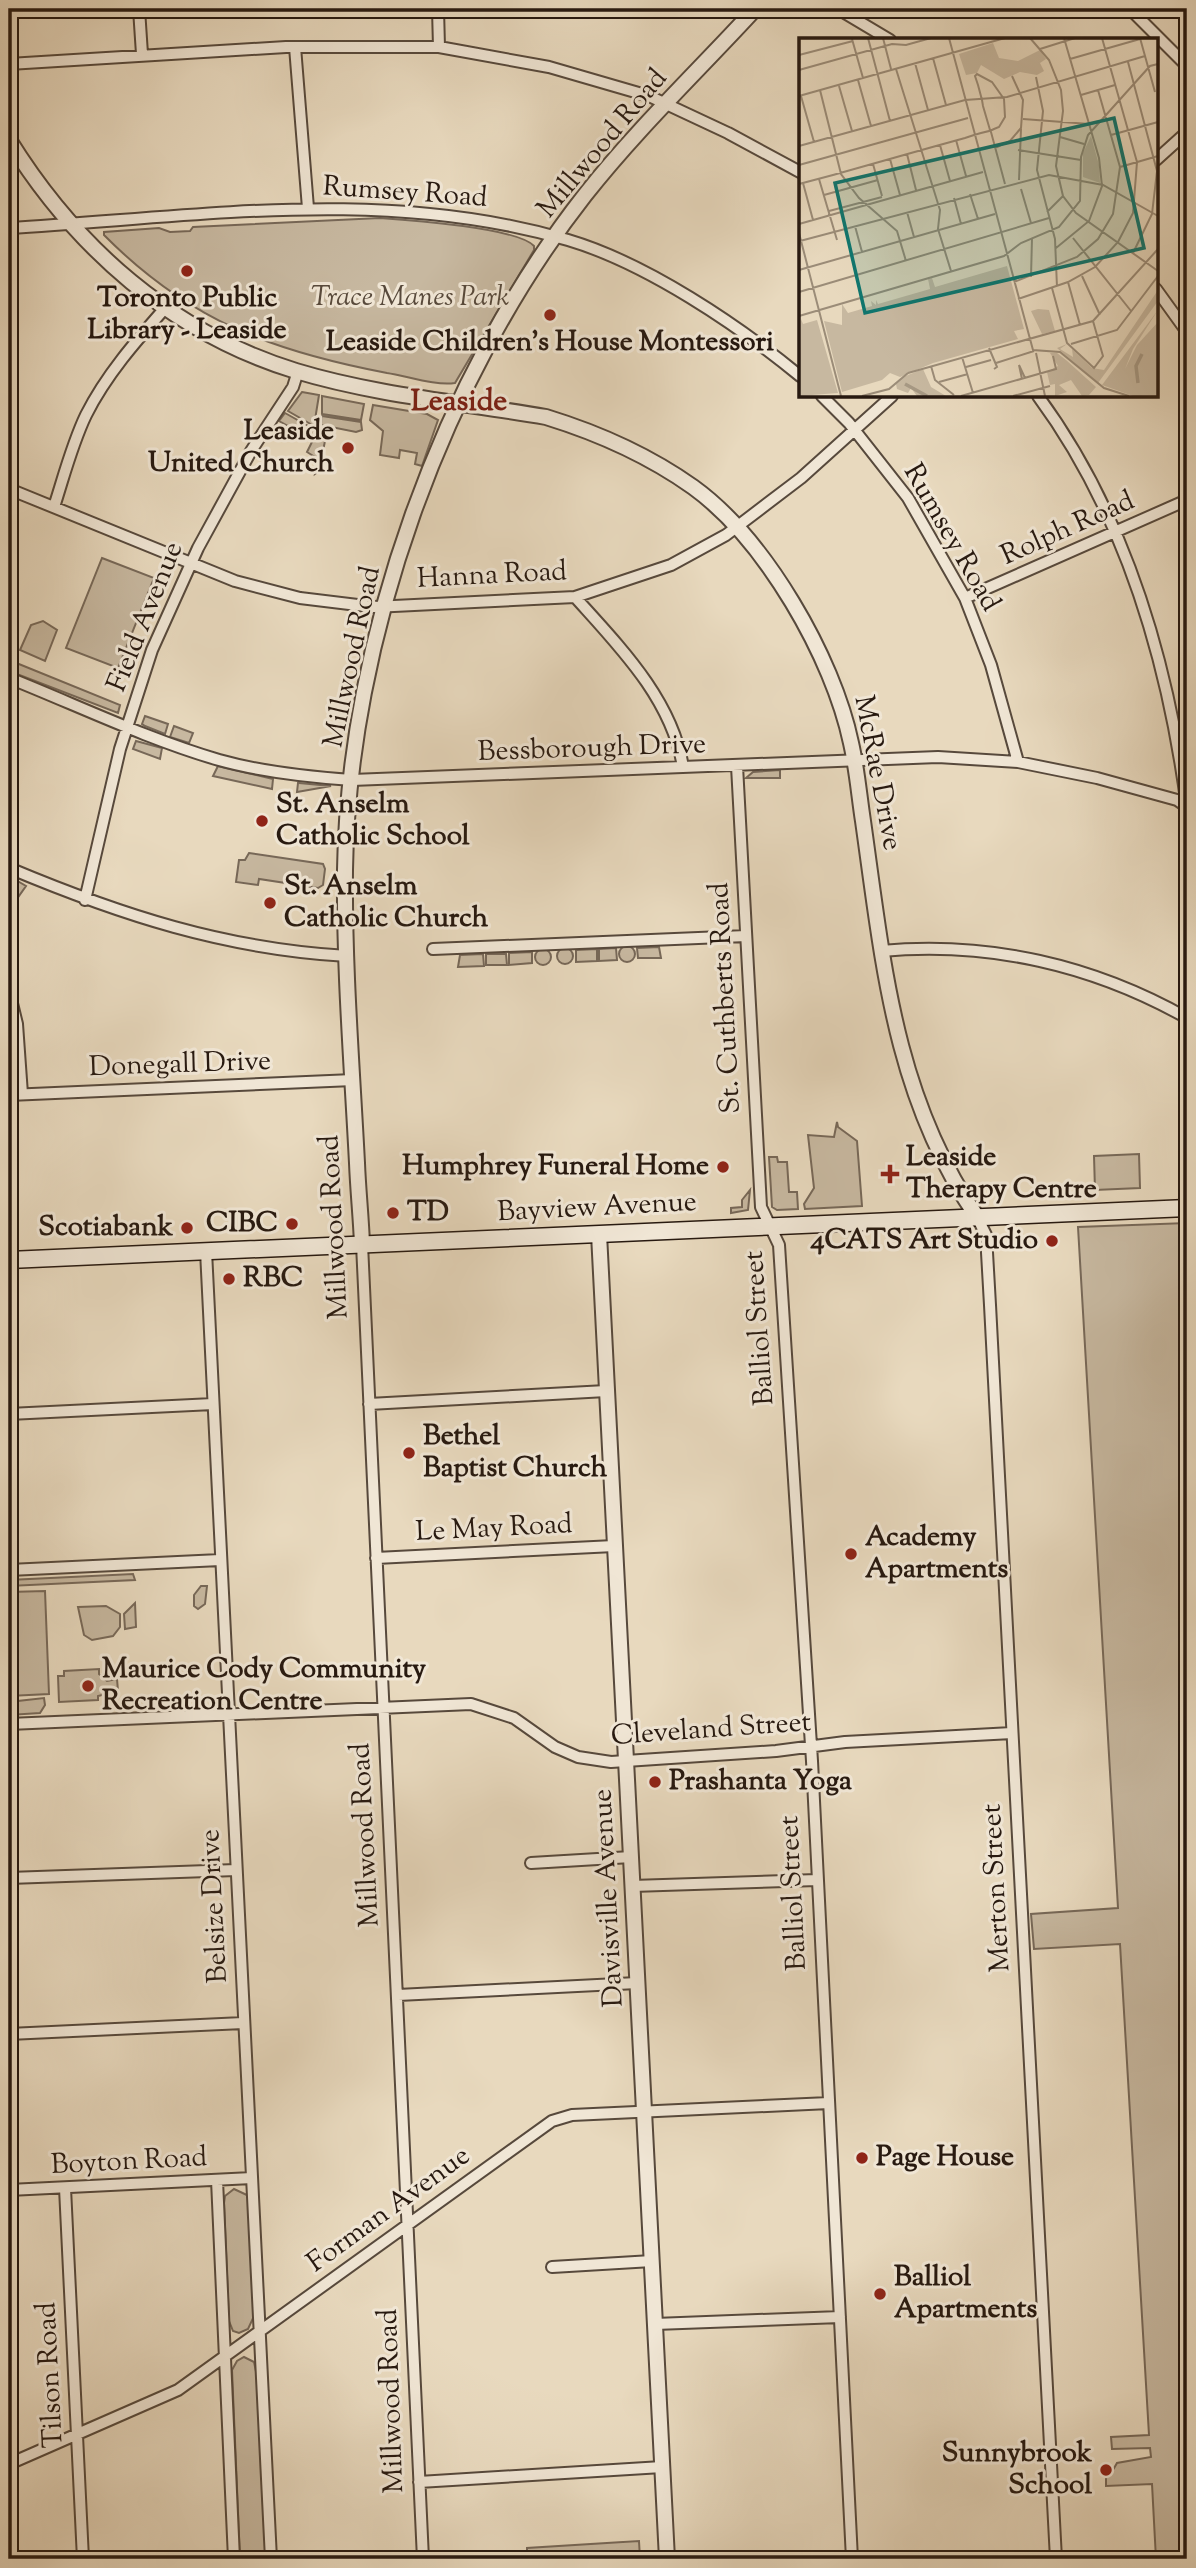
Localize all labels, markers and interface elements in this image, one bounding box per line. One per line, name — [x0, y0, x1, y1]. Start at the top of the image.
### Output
inset map — [799, 38, 1158, 397]
street label: Millwood Road — [528, 60, 678, 228]
street label: Rumsey Road — [321, 167, 489, 219]
marker: Toronto Public Library - Leaside — [179, 263, 195, 279]
park label: Trace Manes Park — [311, 278, 509, 318]
place label: Toronto Public Library - Leaside — [87, 279, 287, 351]
marker: Leaside Children’s House Montessori — [542, 307, 558, 323]
place label: Leaside Children’s House Montessori — [326, 323, 774, 363]
district label: Leaside — [411, 381, 507, 424]
place label: Leaside United Church — [148, 412, 335, 484]
marker: Leaside United Church — [340, 440, 356, 456]
street label: Rumsey Road — [892, 457, 1010, 620]
street label: Rolph Road — [995, 482, 1141, 576]
street label: Field Avenue — [98, 536, 194, 698]
street label: Hanna Road — [416, 552, 568, 600]
street label: Millwood Road — [314, 562, 392, 751]
street label: McRae Drive — [842, 692, 912, 854]
street label: Bessborough Drive — [477, 725, 707, 773]
place label: St. Anselm Catholic School — [276, 785, 470, 857]
marker: St. Anselm Catholic School — [254, 813, 270, 829]
place label: St. Anselm Catholic Church — [284, 867, 489, 939]
street label: St. Cuthberts Road — [700, 881, 752, 1115]
marker: St. Anselm Catholic Church — [262, 895, 278, 911]
street label: Donegall Drive — [88, 1042, 272, 1088]
street label: Millwood Road — [310, 1134, 360, 1320]
place label: Leaside Therapy Centre — [906, 1138, 1097, 1210]
place label: Humphrey Funeral Home — [402, 1147, 709, 1187]
marker: Humphrey Funeral Home — [715, 1159, 731, 1175]
marker: Leaside Therapy Centre — [880, 1164, 900, 1184]
street label: Bayview Avenue — [496, 1183, 698, 1233]
place label: TD — [407, 1193, 449, 1233]
place label: CIBC — [206, 1204, 278, 1244]
marker: TD — [385, 1205, 401, 1221]
place label: Scotiabank — [38, 1208, 174, 1248]
marker: CIBC — [284, 1216, 300, 1232]
marker: Scotiabank — [179, 1220, 195, 1236]
place label: 4CATS Art Studio — [810, 1221, 1038, 1261]
marker: 4CATS Art Studio — [1044, 1233, 1060, 1249]
street label: Balliol Street — [735, 1249, 785, 1407]
place label: RBC — [243, 1259, 303, 1299]
marker: RBC — [221, 1271, 237, 1287]
place label: Bethel Baptist Church — [423, 1417, 608, 1489]
marker: Bethel Baptist Church — [401, 1445, 417, 1461]
street label: Le May Road — [415, 1505, 574, 1553]
place label: Academy Apartments — [865, 1518, 1008, 1590]
marker: Academy Apartments — [843, 1546, 859, 1562]
place label: Maurice Cody Community Recreation Centre — [102, 1650, 426, 1722]
marker: Maurice Cody Community Recreation Centre — [80, 1678, 96, 1694]
street label: Cleveland Street — [610, 1703, 813, 1757]
street label: Millwood Road — [341, 1742, 391, 1928]
place label: Prashanta Yoga — [669, 1762, 852, 1802]
marker: Prashanta Yoga — [647, 1774, 663, 1790]
street label: Davisville Avenue — [583, 1788, 635, 2008]
street label: Merton Street — [973, 1802, 1021, 1973]
street label: Balliol Street — [770, 1814, 818, 1972]
street label: Belsize Drive — [191, 1828, 239, 1984]
street label: Forman Avenue — [299, 2137, 479, 2283]
street label: Boyton Road — [50, 2138, 208, 2186]
place label: Page House — [876, 2138, 1014, 2178]
marker: Page House — [854, 2150, 870, 2166]
place label: Balliol Apartments — [894, 2258, 1037, 2330]
marker: Balliol Apartments — [872, 2286, 888, 2302]
street label: Tilson Road — [27, 2301, 75, 2449]
street label: Millwood Road — [369, 2308, 415, 2494]
place label: Sunnybrook School — [942, 2434, 1093, 2506]
marker: Sunnybrook School — [1098, 2462, 1114, 2478]

